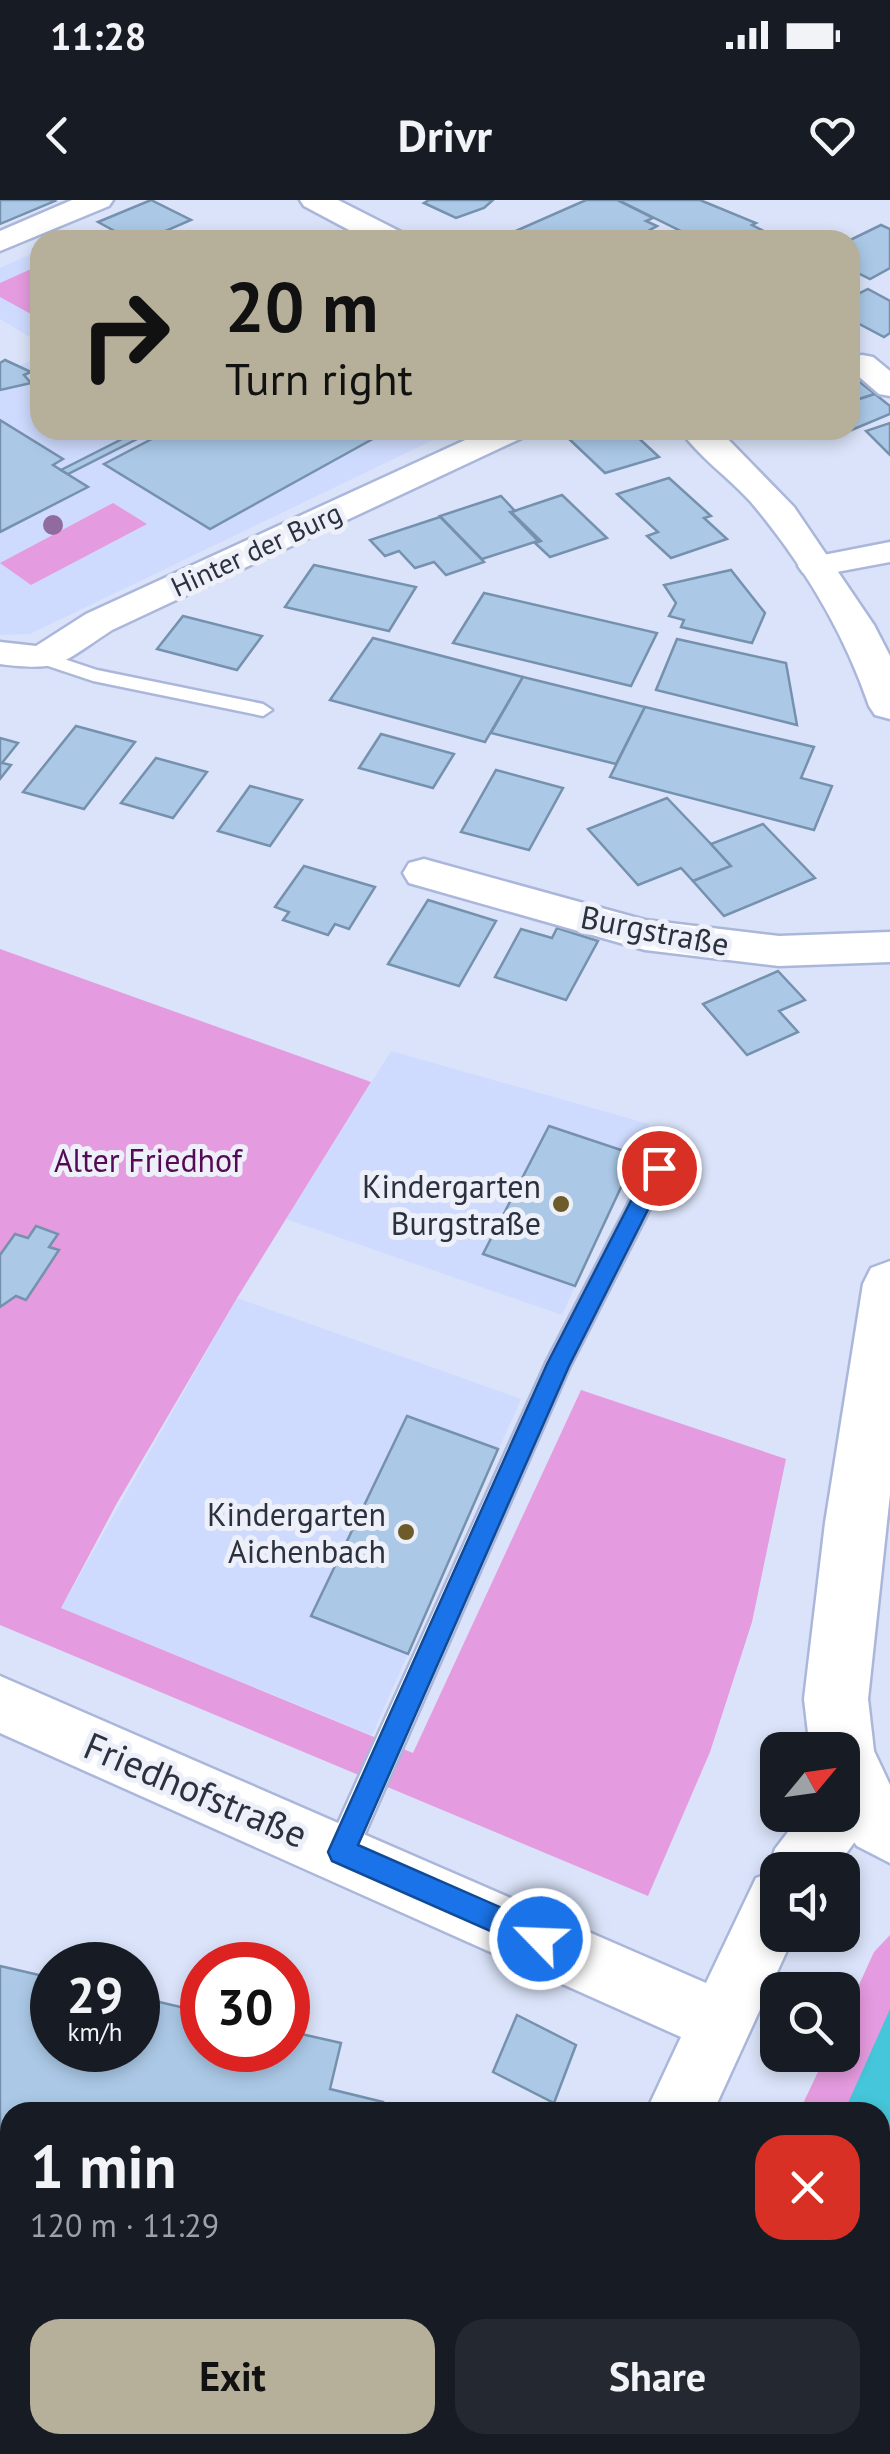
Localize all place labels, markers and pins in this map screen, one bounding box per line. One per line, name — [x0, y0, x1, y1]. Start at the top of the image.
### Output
pin — [617, 1126, 702, 1211]
place label: Kindergarten Burgstraße — [362, 1165, 541, 1244]
marker: Kindergarten Burgstraße — [550, 1193, 572, 1215]
place label: Kindergarten Aichenbach — [207, 1493, 386, 1572]
marker: Kindergarten Aichenbach — [395, 1521, 417, 1543]

